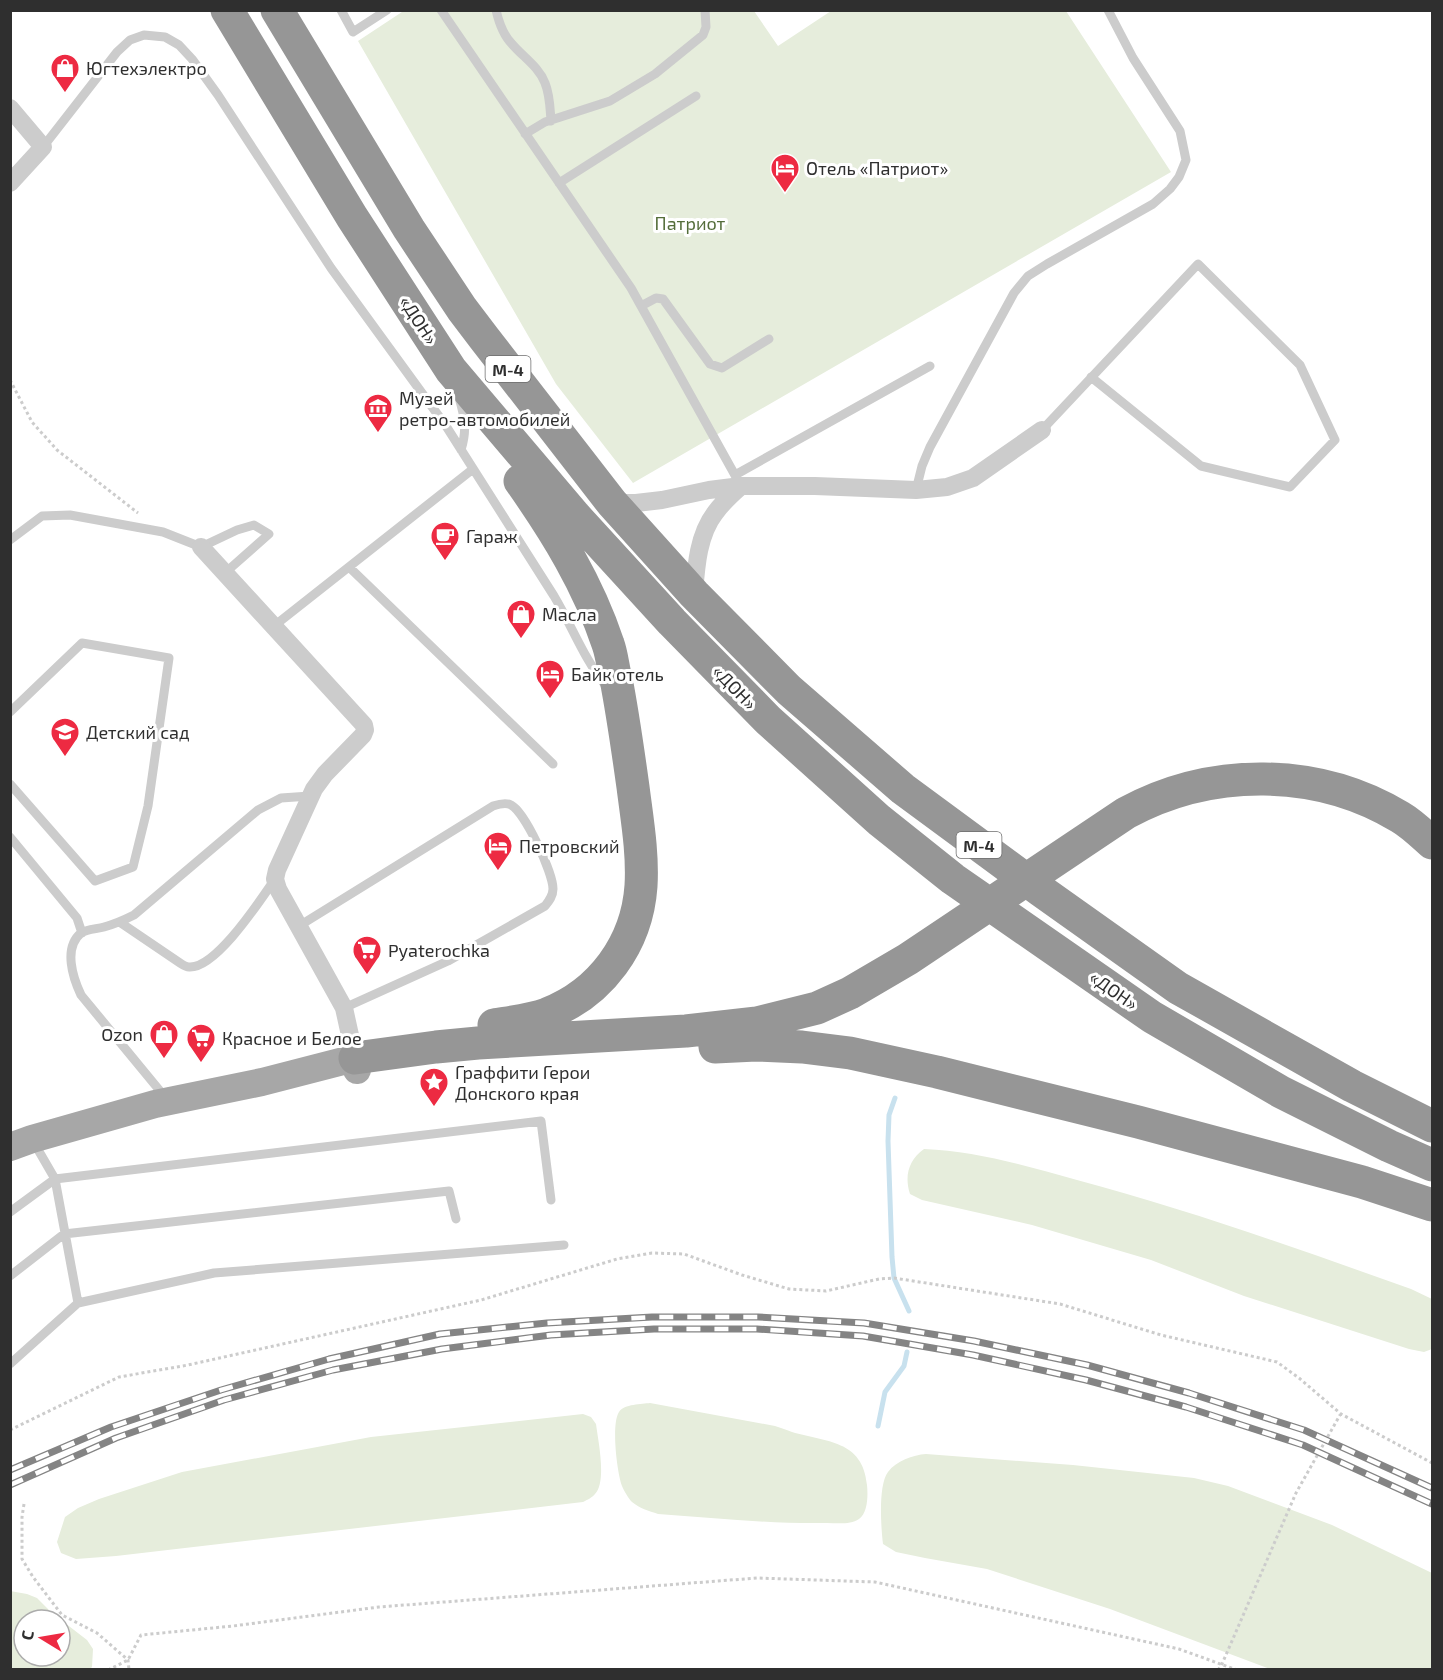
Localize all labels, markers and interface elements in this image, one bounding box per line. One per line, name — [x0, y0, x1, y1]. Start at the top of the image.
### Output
shop icon: Югтехэлектро — [49, 52, 81, 94]
place label: Югтехэлектро — [86, 57, 207, 79]
hotel icon: Отель «Патриот» — [769, 152, 801, 194]
place label: Отель «Патриот» — [806, 157, 948, 179]
park label: Патриот — [655, 212, 726, 234]
street label: «ДОН» — [395, 291, 443, 349]
road number: М-4 — [486, 356, 530, 382]
place label: Музей ретро-автомобилей — [399, 387, 570, 430]
museum icon: Музей ретро-автомобилей — [362, 392, 394, 434]
cafe icon: Гараж — [429, 520, 461, 562]
place label: Гараж — [466, 525, 518, 547]
shop icon: Масла — [505, 598, 537, 640]
place label: Масла — [542, 603, 597, 625]
hotel icon: Байк отель — [534, 658, 566, 700]
street label: «ДОН» — [708, 660, 762, 714]
place label: Байк отель — [571, 663, 664, 685]
school or university icon: Детский сад — [49, 716, 81, 758]
place label: Детский сад — [86, 721, 190, 743]
hotel icon: Петровский — [482, 830, 514, 872]
road number: М-4 — [956, 832, 1002, 858]
place label: Петровский — [519, 835, 620, 857]
supermarket icon: Pyaterochka — [351, 934, 383, 976]
place label: Pyaterochka — [388, 939, 490, 961]
street label: «ДОН» — [1086, 966, 1142, 1014]
shop icon: Ozon — [148, 1018, 180, 1060]
supermarket icon: Красное и Белое — [185, 1022, 217, 1064]
place label: Ozon — [101, 1023, 143, 1045]
place label: Красное и Белое — [222, 1027, 362, 1049]
place label: Граффити Герои Донского края — [455, 1061, 590, 1104]
place icon: Граффити Герои Донского края — [418, 1066, 450, 1108]
north arrow — [12, 1608, 72, 1668]
text: С — [17, 1629, 37, 1641]

